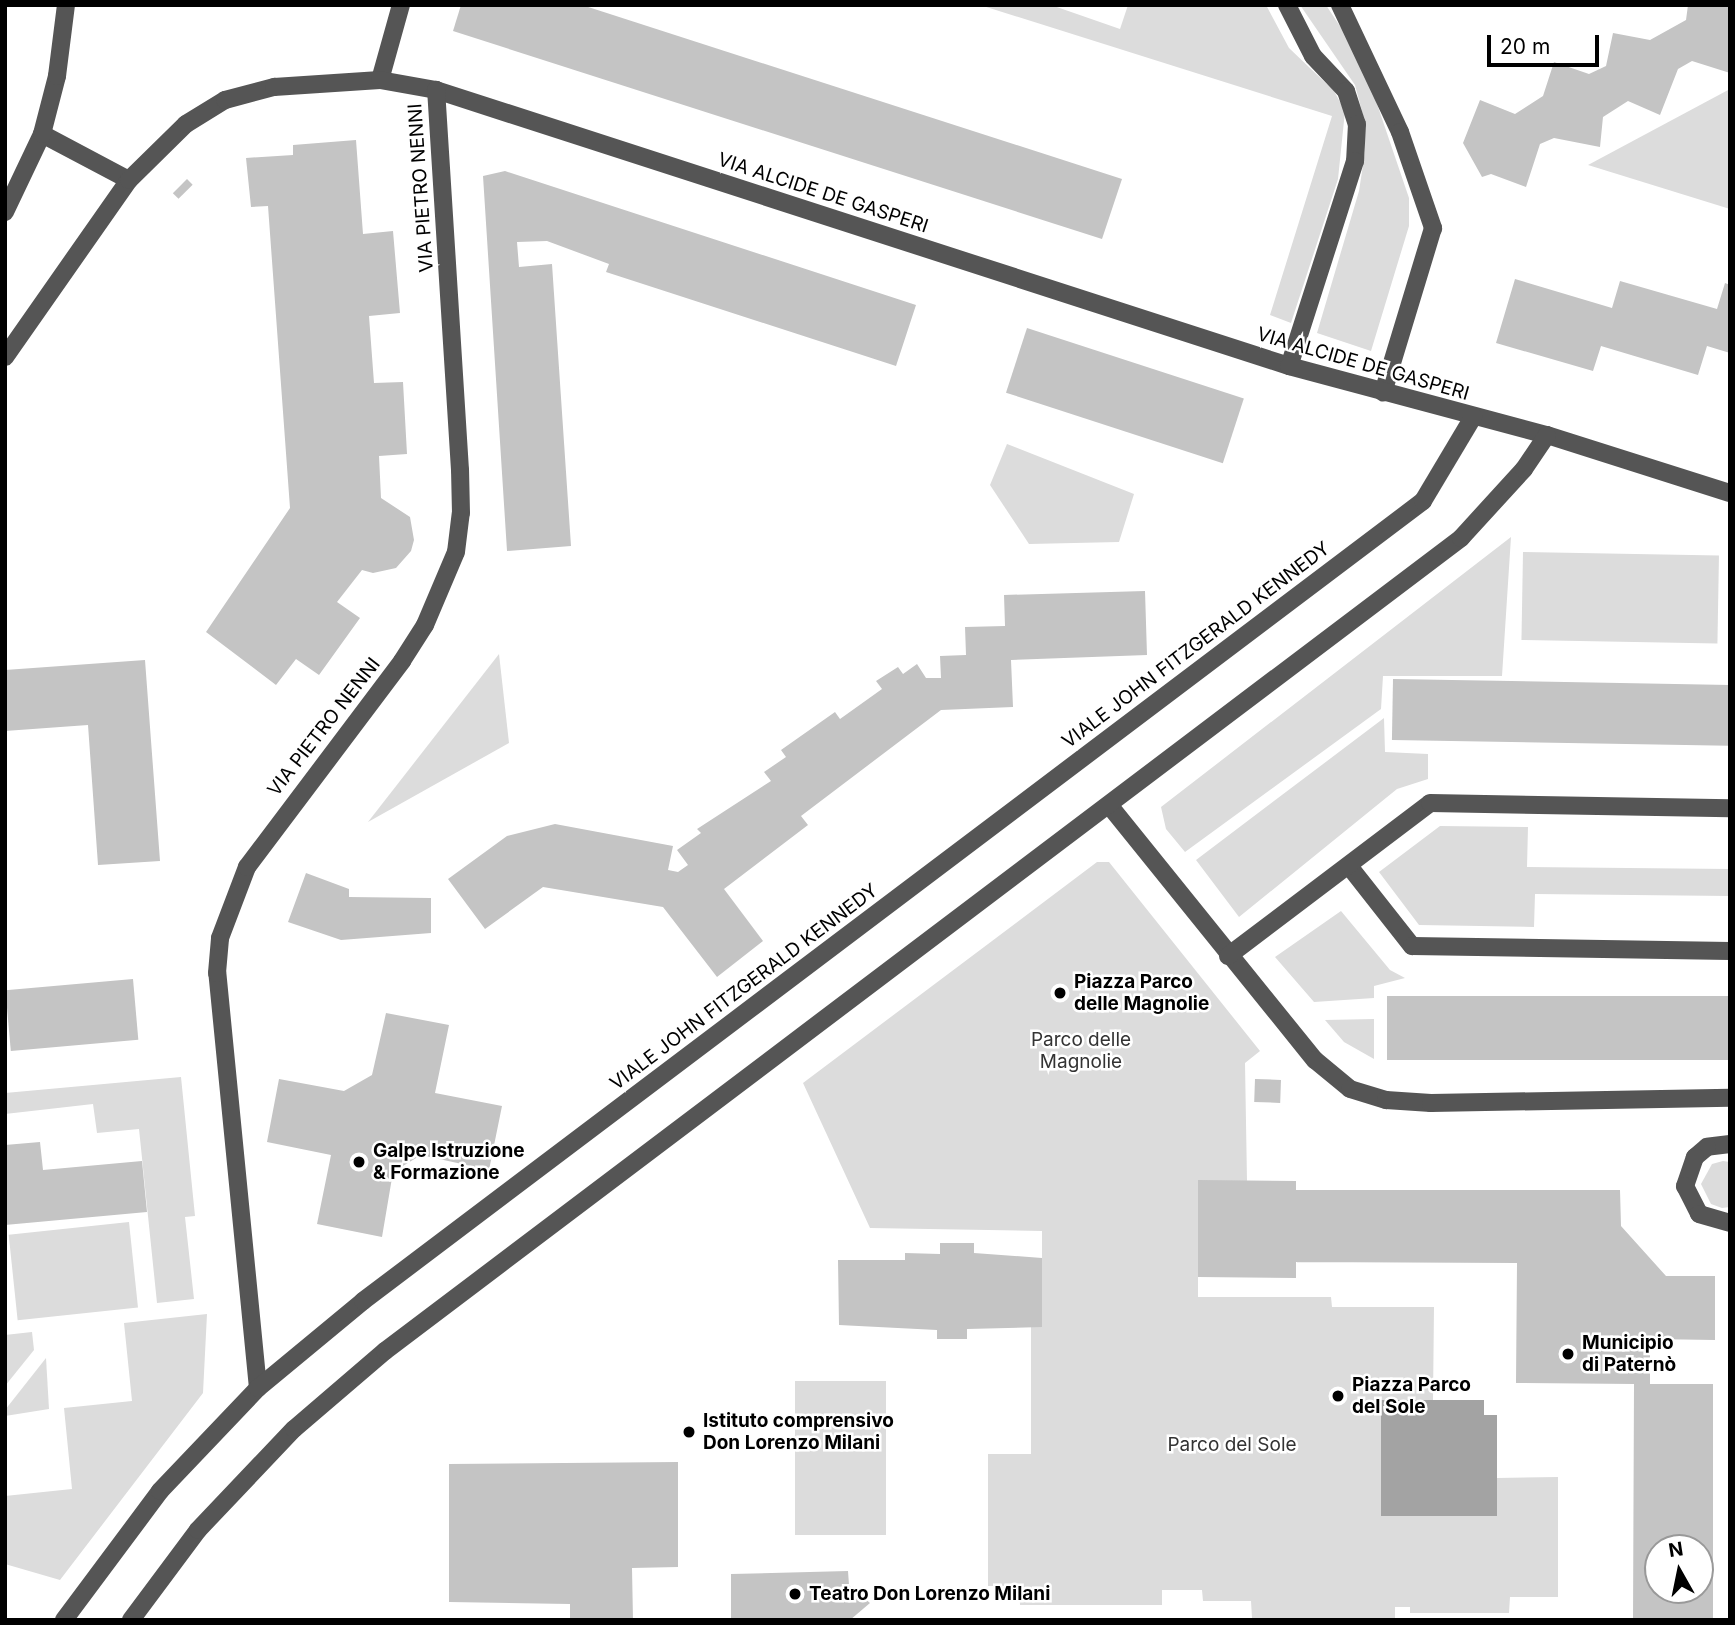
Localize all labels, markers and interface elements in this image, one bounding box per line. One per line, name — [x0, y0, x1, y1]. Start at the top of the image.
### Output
scale bar — [1490, 21, 1602, 65]
text: 20 m — [1500, 34, 1550, 59]
street label: VIA PIETRO NENNI — [404, 103, 438, 273]
street label: VIA ALCIDE DE GASPERI — [715, 148, 931, 238]
street label: VIA ALCIDE DE GASPERI — [1254, 323, 1472, 405]
street label: VIALE JOHN FITZGERALD KENNEDY — [1058, 537, 1334, 753]
street label: VIA PIETRO NENNI — [263, 653, 385, 801]
street label: VIALE JOHN FITZGERALD KENNEDY — [606, 879, 882, 1095]
place label: Piazza Parco delle Magnolie — [1074, 971, 1209, 1015]
marker: Piazza Parco delle Magnolie — [1052, 985, 1068, 1001]
park label: Parco delle Magnolie — [1031, 1029, 1131, 1073]
place label: Galpe Istruzione & Formazione — [373, 1140, 525, 1184]
marker: Galpe Istruzione & Formazione — [351, 1154, 367, 1170]
place label: Municipio di Paternò — [1582, 1332, 1676, 1376]
marker: Municipio di Paternò — [1560, 1346, 1576, 1362]
place label: Piazza Parco del Sole — [1352, 1374, 1471, 1418]
marker: Piazza Parco del Sole — [1330, 1388, 1346, 1404]
place label: Istituto comprensivo Don Lorenzo Milani — [703, 1410, 894, 1454]
marker: Istituto comprensivo Don Lorenzo Milani — [681, 1424, 697, 1440]
park label: Parco del Sole — [1167, 1434, 1297, 1456]
north arrow — [1644, 1534, 1714, 1604]
text: N — [1667, 1537, 1685, 1562]
place label: Teatro Don Lorenzo Milani — [809, 1583, 1050, 1605]
marker: Teatro Don Lorenzo Milani — [787, 1586, 803, 1602]

